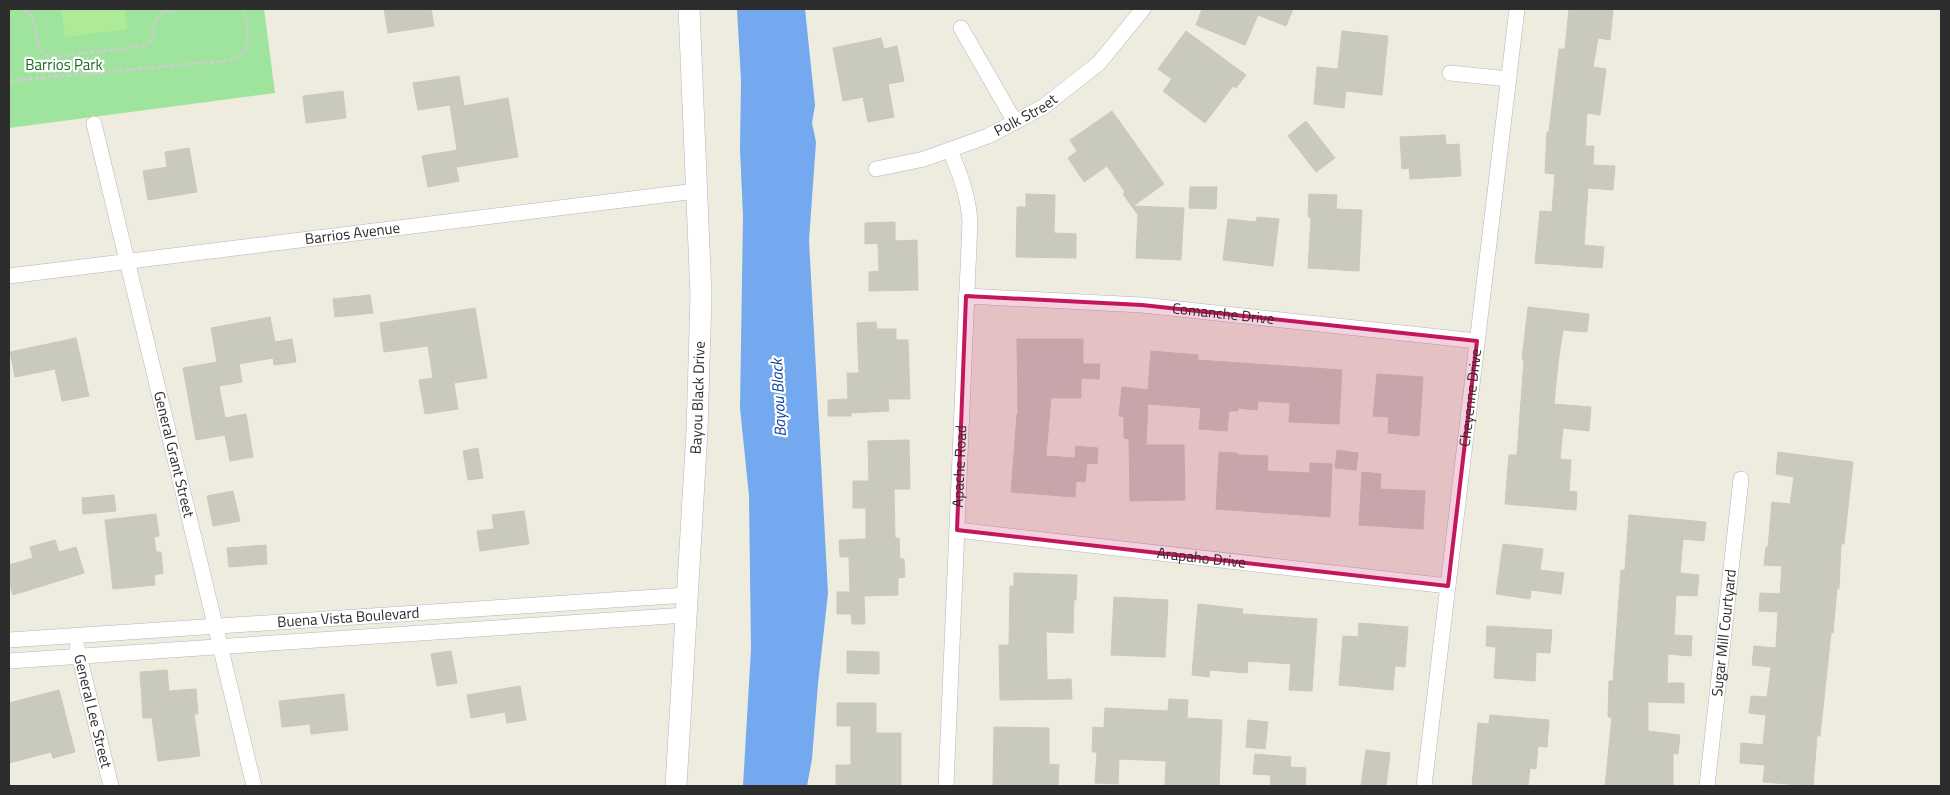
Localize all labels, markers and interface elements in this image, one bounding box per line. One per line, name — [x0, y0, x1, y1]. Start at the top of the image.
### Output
park label: Barrios Park — [25, 53, 103, 76]
street label: Polk Street — [990, 88, 1063, 142]
street label: Barrios Avenue — [303, 216, 401, 250]
street label: Comanche Drive — [1171, 296, 1276, 330]
street label: Bayou Black Drive — [684, 341, 711, 455]
street label: Cheyenne Drive — [1453, 348, 1487, 448]
water label: Bayou Black — [764, 357, 792, 438]
street label: General Grant Street — [148, 389, 201, 521]
street label: Apache Road — [946, 425, 972, 508]
street label: Arapaho Drive — [1156, 541, 1247, 574]
street label: Sugar Mill Courtyard — [1705, 568, 1742, 698]
street label: Buena Vista Boulevard — [276, 601, 420, 633]
street label: General Lee Street — [68, 652, 118, 771]

